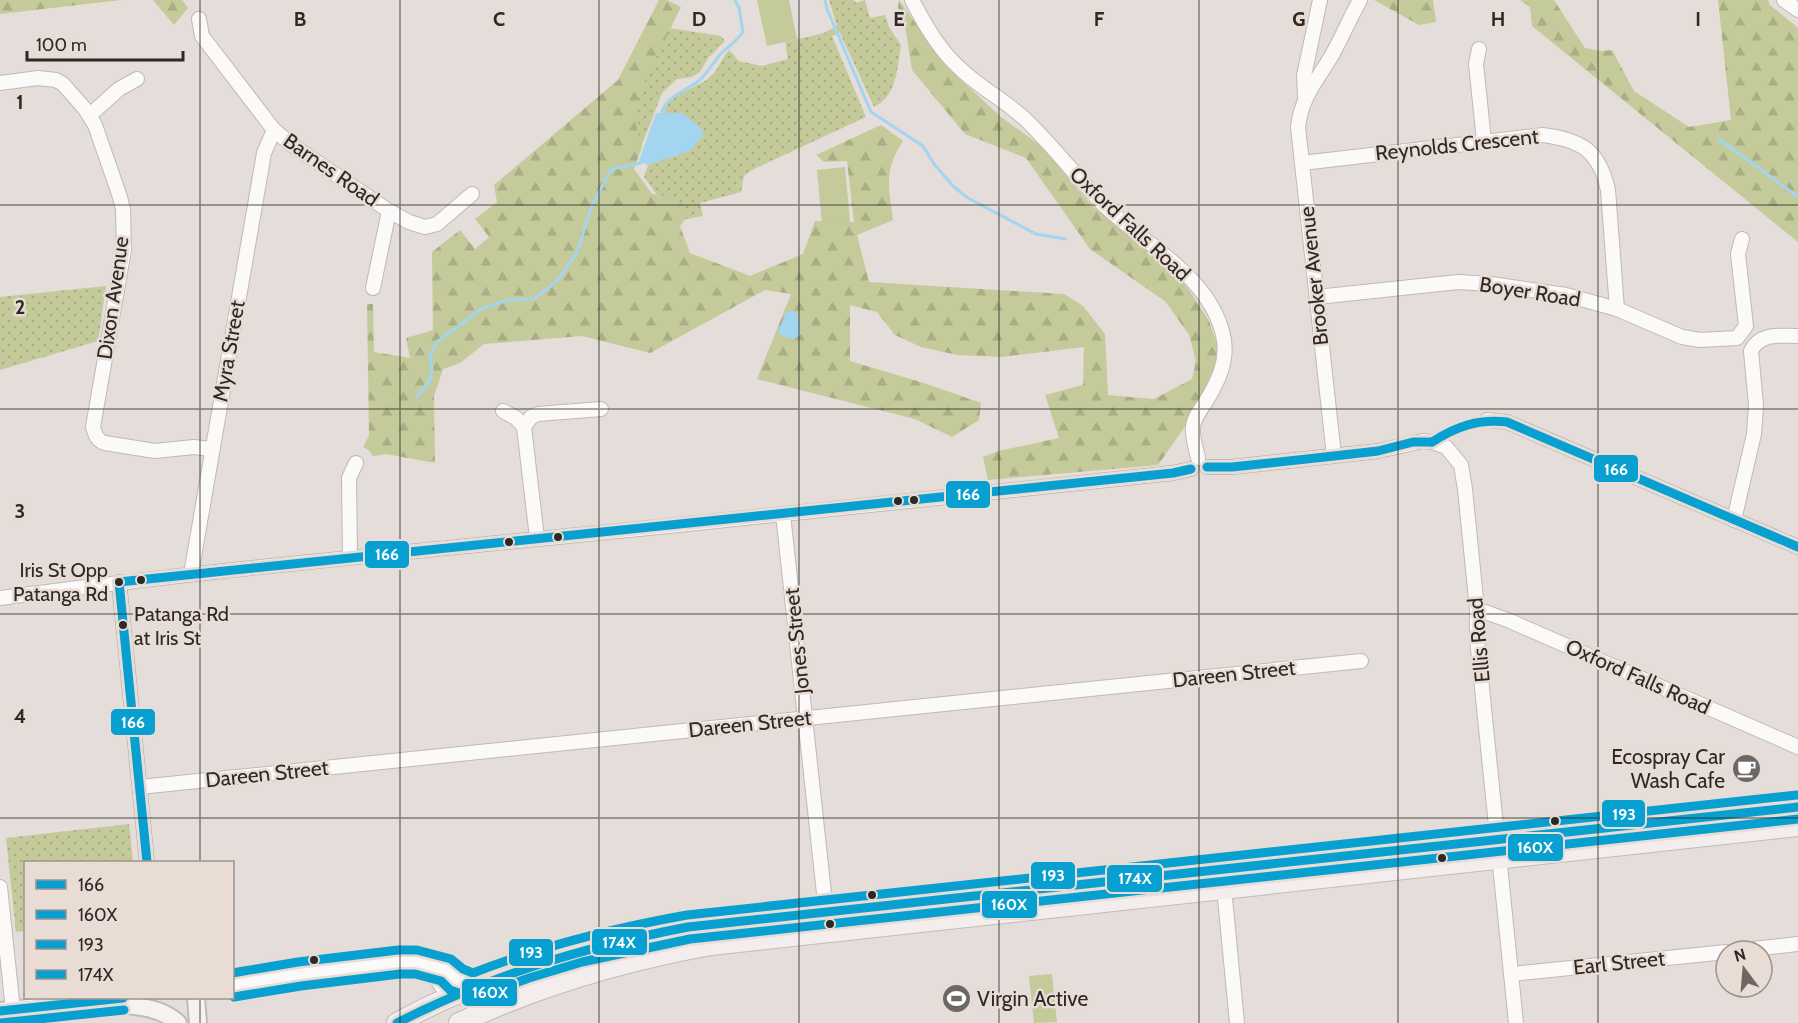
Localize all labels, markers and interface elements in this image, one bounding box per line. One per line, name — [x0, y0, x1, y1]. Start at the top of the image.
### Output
text: B — [294, 7, 306, 31]
text: C — [493, 7, 505, 31]
text: D — [692, 7, 706, 31]
text: E — [893, 7, 905, 31]
text: F — [1094, 7, 1105, 31]
text: G — [1292, 7, 1306, 31]
text: H — [1491, 7, 1505, 31]
text: I — [1695, 7, 1701, 31]
scale bar — [27, 24, 183, 62]
text: 100 m — [36, 34, 87, 56]
text: 1 — [16, 90, 24, 114]
street label: Reynolds Crescent — [1374, 123, 1540, 166]
street label: Barnes Road — [279, 128, 384, 212]
street label: Oxford Falls Road — [1065, 161, 1196, 286]
street label: Brooker Avenue — [1294, 205, 1333, 347]
street label: Dixon Avenue — [92, 235, 134, 361]
street label: Boyer Road — [1478, 271, 1582, 312]
text: 2 — [15, 295, 25, 319]
street label: Myra Street — [207, 298, 250, 404]
line badge: 166 — [1593, 454, 1639, 483]
text: 166 — [1604, 460, 1628, 479]
line badge: 166 — [945, 480, 991, 509]
text: 166 — [956, 485, 980, 504]
unlabelled marker — [908, 494, 920, 506]
unlabelled marker — [892, 495, 904, 507]
text: 3 — [15, 499, 25, 523]
unlabelled marker — [552, 531, 564, 543]
unlabelled marker — [503, 536, 515, 548]
line badge: 166 — [364, 540, 410, 569]
text: 166 — [375, 545, 399, 564]
place label: Iris St Opp Patanga Rd — [13, 558, 108, 606]
unlabelled marker — [135, 574, 147, 586]
marker: Iris St Opp Patanga Rd — [113, 576, 125, 588]
street label: Jones Street — [779, 587, 815, 696]
street label: Ellis Road — [1462, 597, 1495, 683]
place label: Patanga Rd at Iris St — [134, 602, 229, 650]
marker: Patanga Rd at Iris St — [117, 619, 129, 631]
street label: Oxford Falls Road — [1562, 633, 1714, 720]
street label: Dareen Street — [1171, 655, 1297, 692]
text: 4 — [14, 704, 26, 728]
street label: Dareen Street — [687, 705, 813, 742]
line badge: 166 — [110, 708, 156, 736]
text: 166 — [121, 713, 145, 732]
place label: Ecospray Car Wash Cafe — [1611, 744, 1725, 793]
cafe icon: Ecospray Car Wash Cafe — [1730, 753, 1762, 785]
street label: Dareen Street — [204, 755, 330, 792]
line badge: 193 — [1601, 799, 1646, 828]
text: 193 — [1612, 805, 1636, 824]
unlabelled marker — [1549, 815, 1561, 827]
line badge: 160X — [1507, 833, 1564, 862]
text: 160X — [1517, 838, 1554, 857]
unlabelled marker — [1436, 852, 1448, 864]
legend — [24, 861, 234, 999]
line badge: 193 — [1030, 861, 1076, 890]
line badge: 174X — [1106, 864, 1163, 893]
text: 193 — [1041, 866, 1065, 885]
text: 174X — [1118, 869, 1153, 888]
text: 166 — [78, 874, 104, 896]
unlabelled marker — [866, 889, 878, 901]
line badge: 160X — [981, 890, 1038, 919]
text: 160X — [991, 895, 1028, 914]
text: 160X — [78, 904, 117, 926]
unlabelled marker — [824, 918, 836, 930]
line badge: 174X — [591, 928, 648, 956]
text: 174X — [602, 933, 637, 952]
text: 193 — [78, 934, 104, 956]
line badge: 193 — [508, 938, 554, 967]
north arrow — [1714, 939, 1774, 999]
text: 193 — [519, 943, 543, 962]
text: N — [1732, 944, 1748, 966]
street label: Earl Street — [1572, 945, 1666, 980]
unlabelled marker — [308, 954, 320, 966]
text: 174X — [78, 964, 114, 986]
line badge: 160X — [461, 978, 518, 1007]
text: 160X — [472, 983, 509, 1002]
sports icon: Virgin Active — [940, 983, 972, 1015]
place label: Virgin Active — [977, 986, 1088, 1011]

